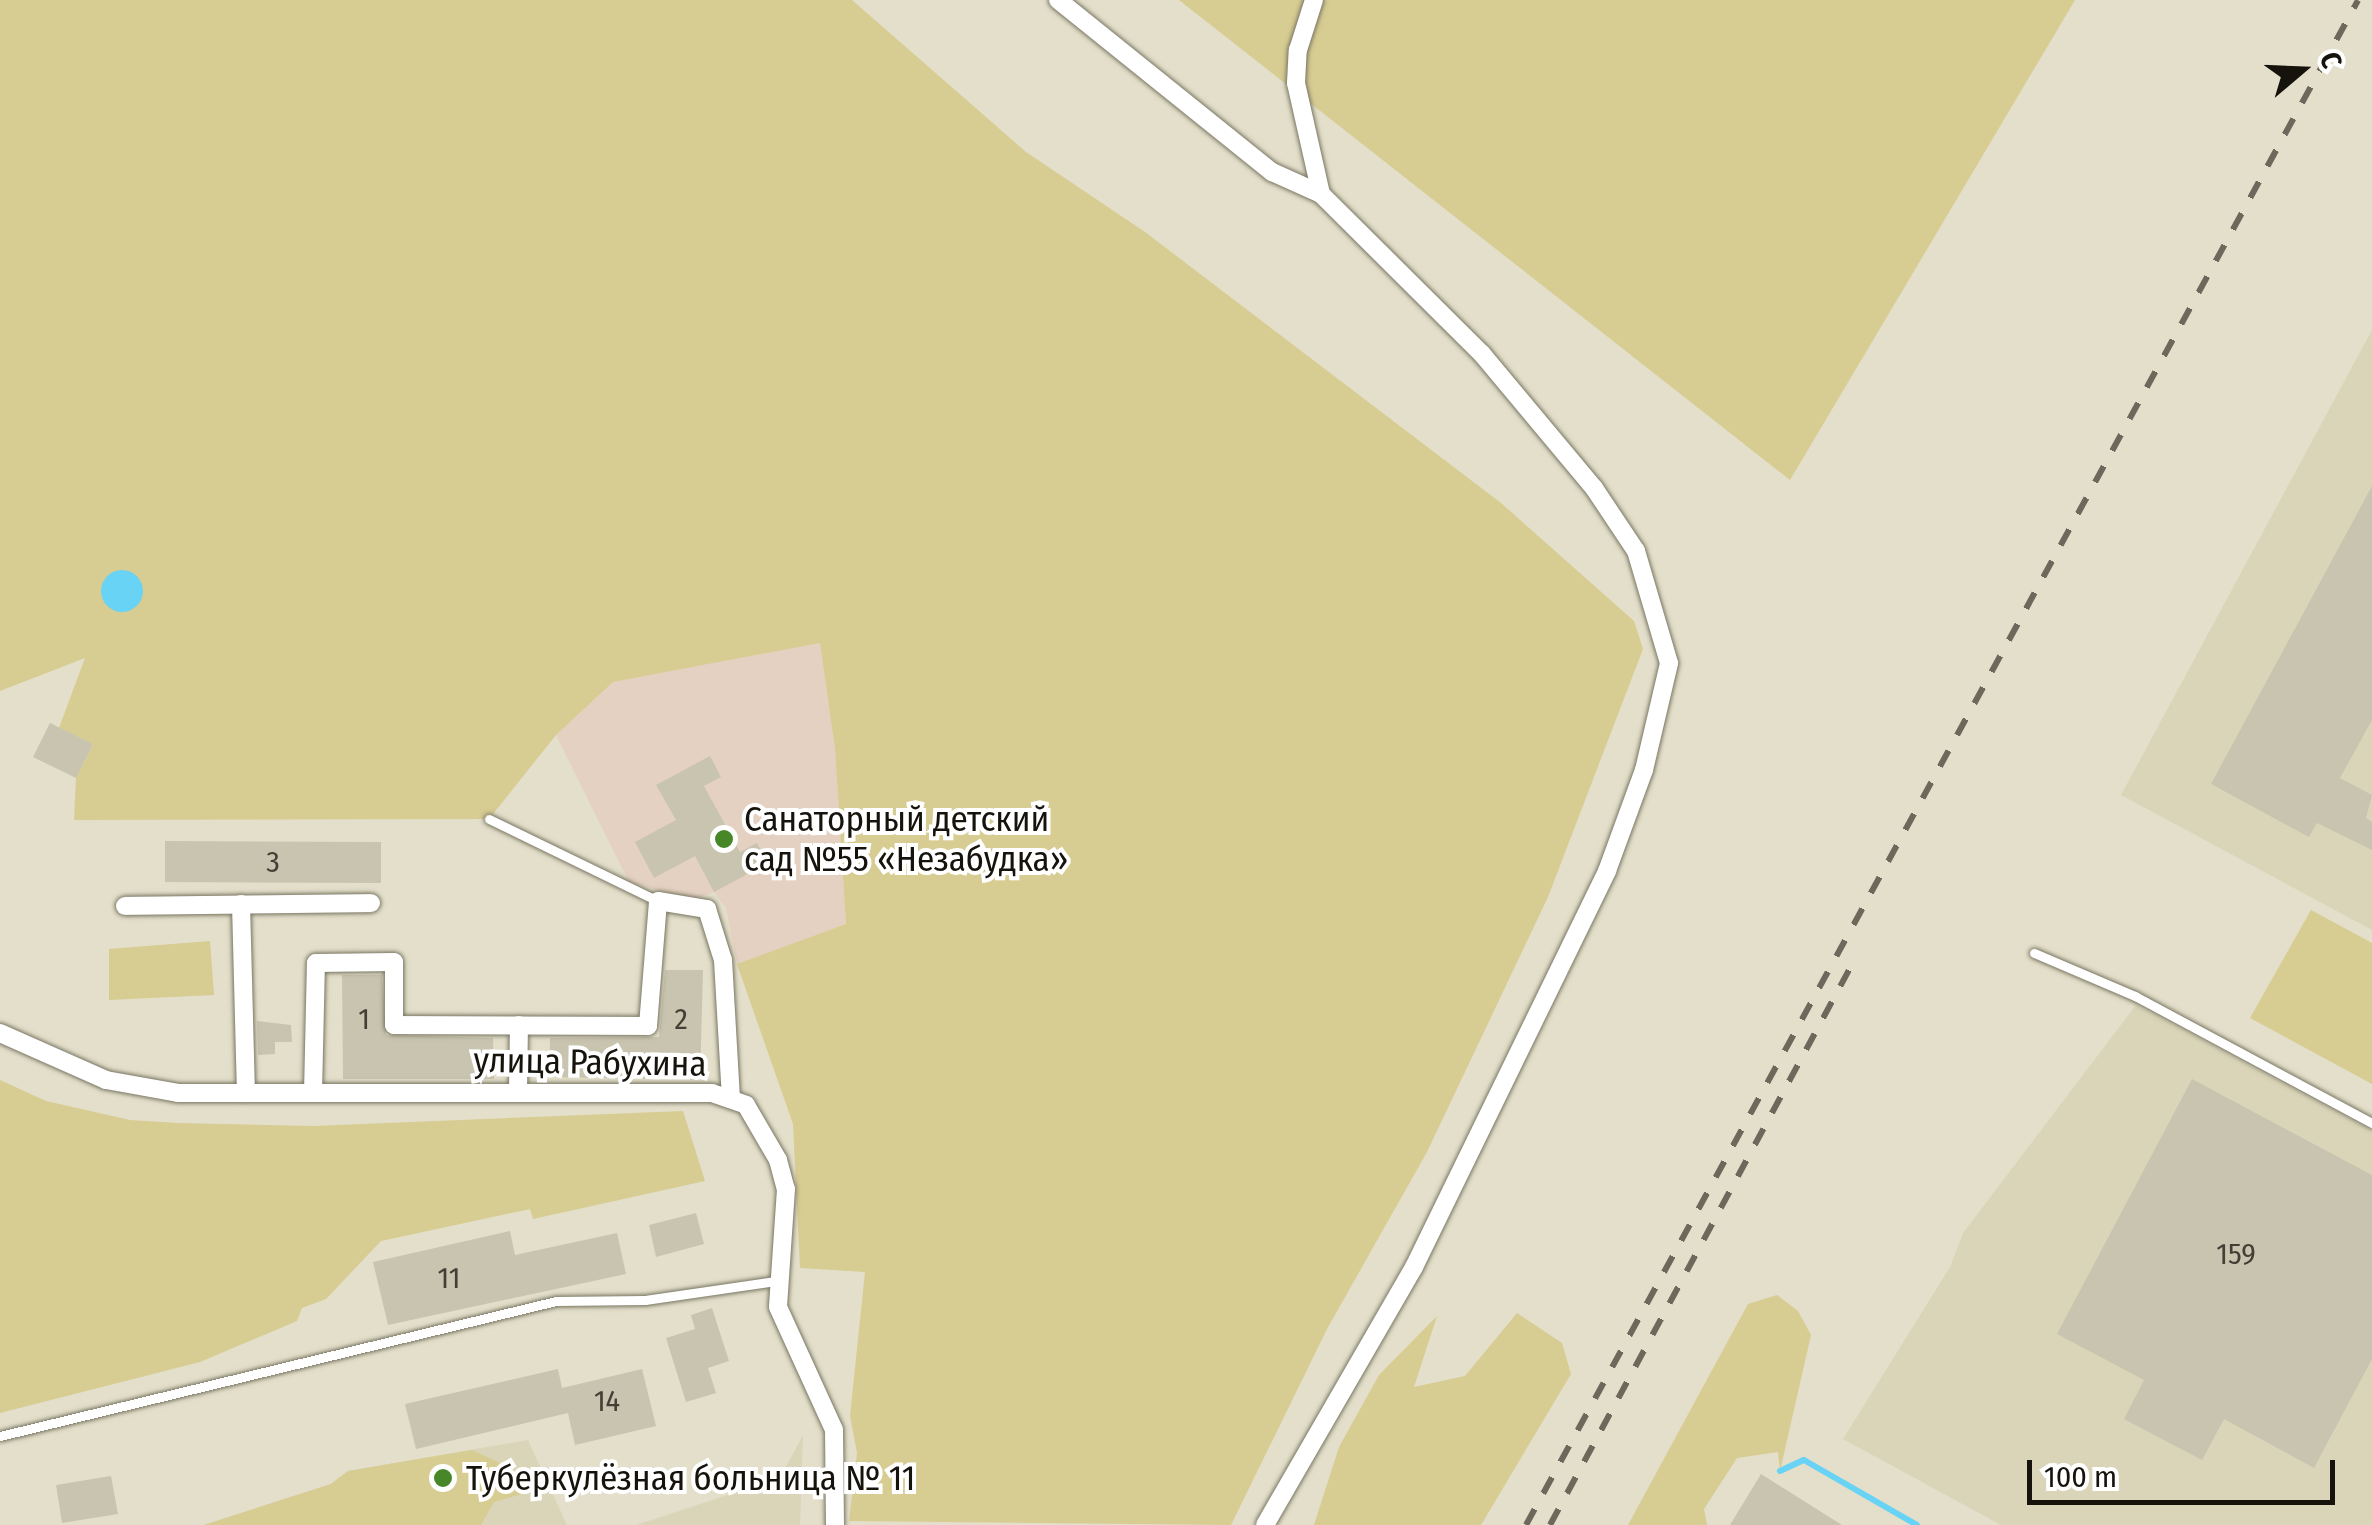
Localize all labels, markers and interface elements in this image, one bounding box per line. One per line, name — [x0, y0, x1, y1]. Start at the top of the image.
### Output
north arrow — [2252, 20, 2352, 120]
text: С — [2313, 48, 2349, 72]
place label: Санаторный детский сад №55 «Незабудка» — [744, 798, 1068, 880]
marker: Санаторный детский сад №55 «Незабудка» — [713, 828, 735, 850]
house number: 3 — [266, 844, 280, 880]
house number: 1 — [358, 1001, 370, 1037]
house number: 2 — [674, 1001, 688, 1037]
street label: улица Рабухина — [473, 1039, 707, 1085]
house number: 159 — [2216, 1236, 2256, 1272]
house number: 11 — [438, 1260, 460, 1296]
house number: 14 — [594, 1383, 620, 1419]
scale bar — [2032, 1440, 2340, 1502]
place label: Туберкулёзная больница № 11 — [466, 1457, 915, 1499]
text: 100 m — [2044, 1459, 2117, 1495]
marker: Туберкулёзная больница № 11 — [430, 1465, 456, 1491]

